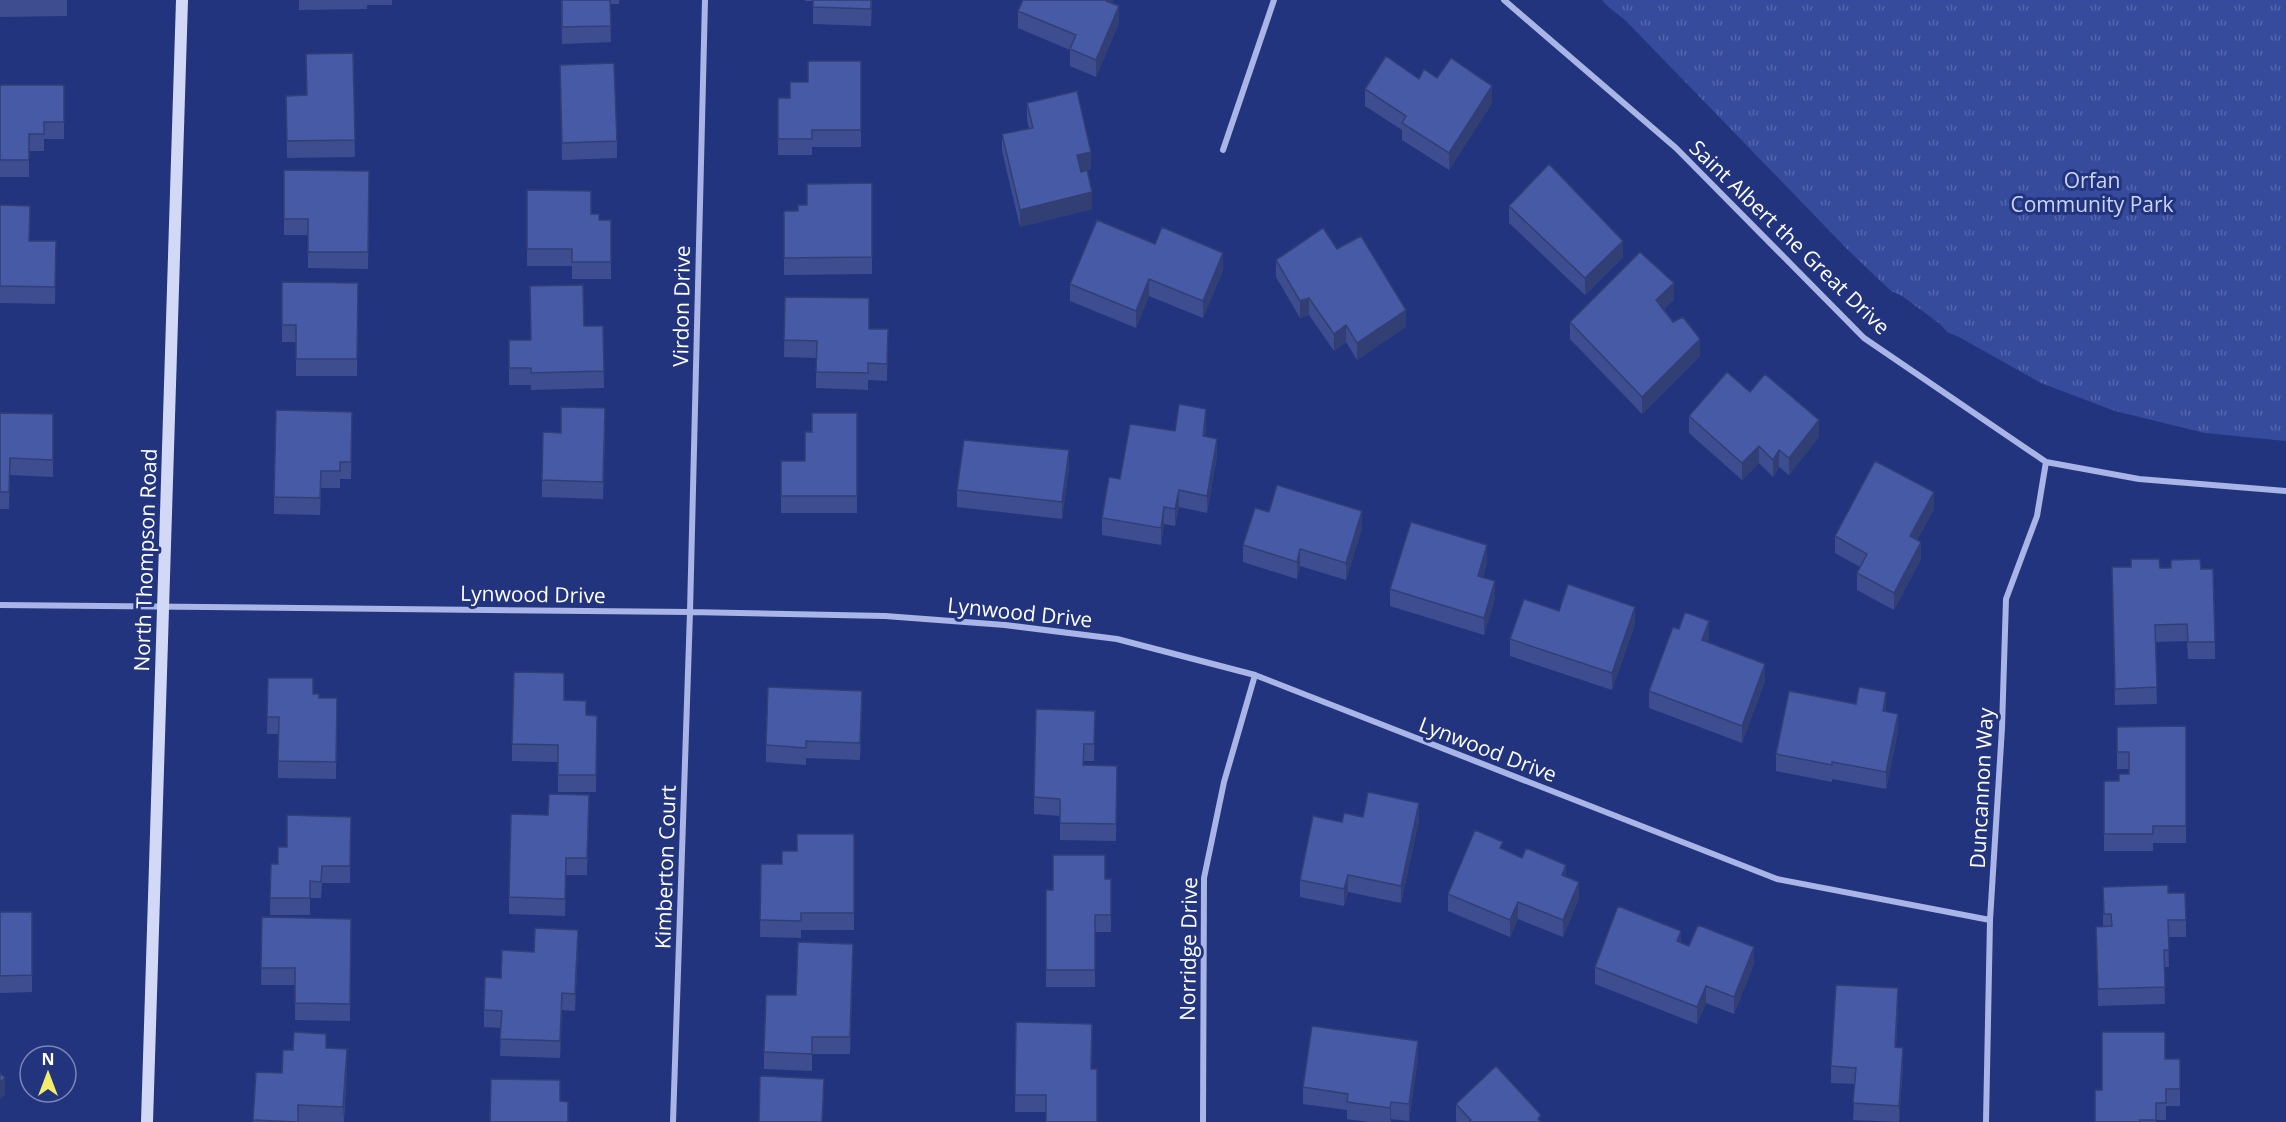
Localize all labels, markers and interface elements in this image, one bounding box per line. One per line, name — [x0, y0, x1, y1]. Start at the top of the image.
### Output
street label: Saint Albert the Great Drive — [1684, 134, 1896, 340]
park label: Orfan Community Park — [2010, 166, 2174, 218]
street label: Virdon Drive — [666, 245, 696, 367]
street label: North Thompson Road — [127, 448, 163, 672]
street label: Lynwood Drive — [460, 579, 606, 609]
street label: Lynwood Drive — [946, 590, 1094, 634]
street label: Duncannon Way — [1963, 706, 1999, 869]
street label: Lynwood Drive — [1415, 710, 1561, 788]
street label: Kimberton Court — [648, 785, 682, 949]
street label: Norridge Drive — [1173, 877, 1203, 1021]
north arrow — [18, 1044, 78, 1104]
text: N — [41, 1048, 55, 1070]

